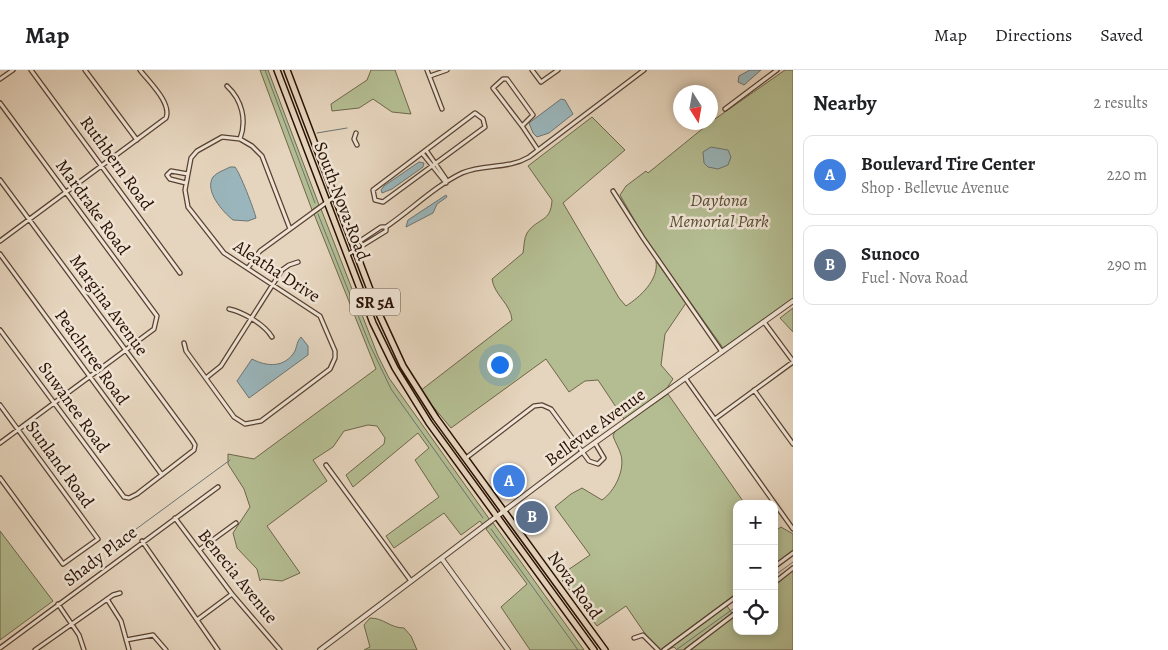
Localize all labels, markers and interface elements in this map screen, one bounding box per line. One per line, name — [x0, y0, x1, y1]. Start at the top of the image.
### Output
text: Map — [25, 19, 69, 51]
text: Map — [934, 23, 967, 47]
text: Directions — [995, 23, 1072, 47]
text: Saved — [1100, 23, 1143, 47]
north arrow — [673, 85, 718, 130]
text: Nearby — [813, 89, 876, 117]
text: 2 results — [1093, 92, 1148, 114]
street label: Ruthbern Road — [75, 111, 159, 215]
street label: South Nova Road — [308, 138, 376, 264]
text: Boulevard Tire Center — [861, 151, 1035, 177]
street label: Mardrake Road — [50, 154, 136, 260]
text: A — [825, 164, 835, 186]
text: 220 m — [1107, 164, 1147, 186]
text: Shop · Bellevue Avenue — [861, 177, 1009, 199]
park label: Daytona Memorial Park — [669, 188, 769, 233]
street label: Aleatha Drive — [228, 233, 325, 308]
text: Sunoco — [861, 241, 920, 267]
street label: Margina Avenue — [64, 249, 154, 361]
text: B — [825, 254, 835, 276]
text: 290 m — [1107, 254, 1147, 276]
text: Fuel · Nova Road — [861, 267, 968, 289]
road number: SR 5A — [350, 288, 400, 316]
street label: Peachtree Road — [49, 304, 135, 410]
your location — [487, 352, 513, 378]
street label: Suwanee Road — [33, 357, 115, 458]
street label: Bellevue Avenue — [540, 382, 650, 472]
street label: Sunland Road — [20, 415, 100, 513]
pin: A — [493, 462, 525, 500]
pin: B — [516, 498, 548, 536]
map controls — [733, 500, 778, 635]
button: + — [733, 500, 778, 545]
street label: Shady Place — [58, 520, 142, 592]
street label: Benecia Avenue — [193, 524, 283, 628]
button: − — [733, 545, 778, 590]
street label: Nova Road — [542, 546, 608, 624]
button: locate — [733, 590, 778, 635]

